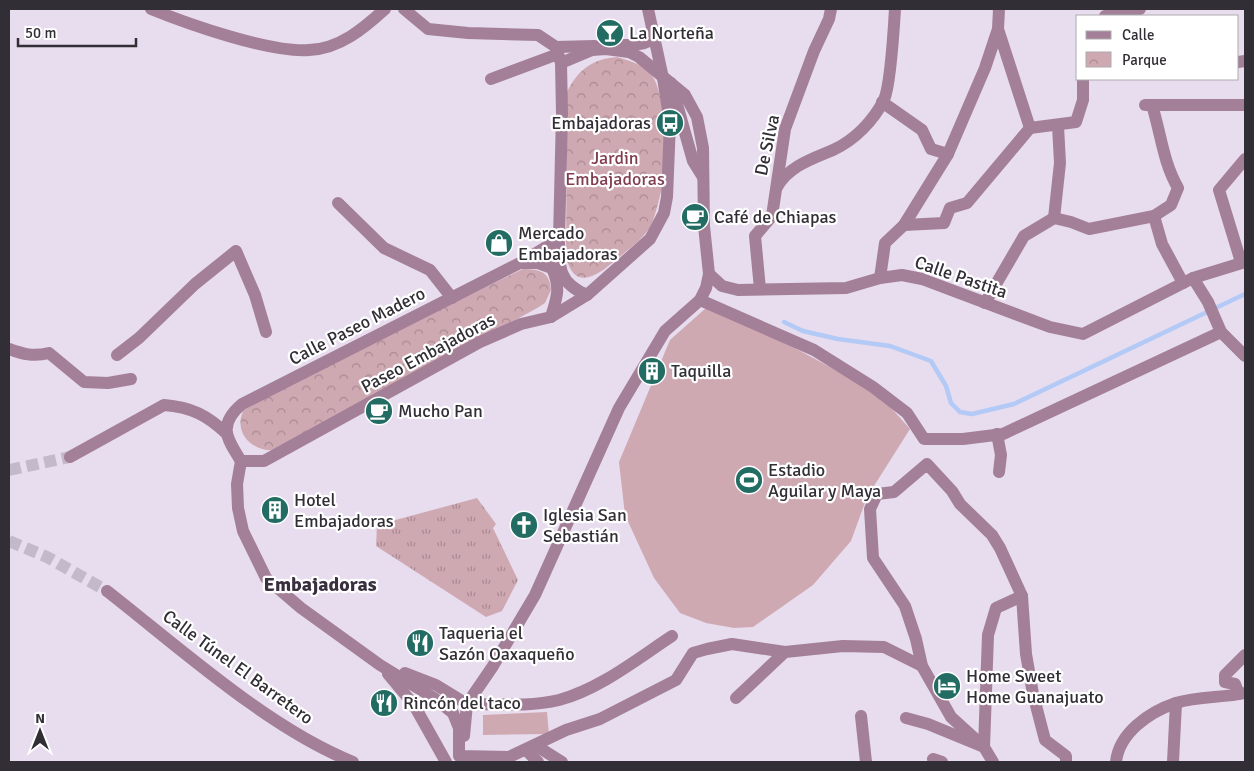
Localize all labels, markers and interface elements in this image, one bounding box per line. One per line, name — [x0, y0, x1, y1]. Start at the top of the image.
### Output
scale bar — [18, 15, 135, 47]
legend — [1076, 15, 1239, 80]
bar icon: La Norteña — [595, 18, 625, 48]
place label: La Norteña — [629, 22, 714, 44]
text: 50 m — [25, 24, 56, 42]
text: Calle — [1122, 26, 1155, 44]
text: Parque — [1122, 51, 1167, 69]
bus stop icon: Embajadoras — [655, 108, 685, 138]
place label: Embajadoras — [551, 112, 651, 134]
street label: De Silva — [750, 112, 784, 178]
park label: Jardin Embajadoras — [565, 147, 665, 190]
cafe icon: Café de Chiapas — [680, 202, 710, 232]
place label: Café de Chiapas — [714, 206, 837, 228]
place label: Mercado Embajadoras — [518, 222, 618, 265]
shop icon: Mercado Embajadoras — [484, 228, 514, 258]
street label: Calle Pastita — [912, 251, 1010, 303]
street label: Calle Paseo Madero — [285, 282, 429, 370]
street label: Paseo Embajadoras — [357, 308, 499, 398]
building icon: Taquilla — [637, 356, 667, 386]
place label: Taquilla — [671, 360, 731, 382]
cafe icon: Mucho Pan — [364, 396, 394, 426]
place label: Mucho Pan — [398, 400, 483, 422]
place label: Estadio Aguilar y Maya — [768, 459, 881, 502]
sports icon: Estadio Aguilar y Maya — [734, 465, 764, 495]
place label: Hotel Embajadoras — [294, 489, 394, 532]
building icon: Hotel Embajadoras — [260, 495, 290, 525]
place label: Iglesia San Sebastián — [543, 504, 627, 547]
church icon: Iglesia San Sebastián — [509, 510, 539, 540]
district label: Embajadoras — [263, 572, 377, 597]
street label: Calle Túnel El Barretero — [158, 605, 318, 729]
place label: Taqueria el Sazón Oaxaqueño — [439, 622, 575, 665]
restaurant icon: Taqueria el Sazón Oaxaqueño — [405, 628, 435, 658]
place label: Home Sweet Home Guanajuato — [966, 665, 1104, 708]
hotel icon: Home Sweet Home Guanajuato — [932, 671, 962, 701]
restaurant icon: Rincón del taco — [369, 688, 399, 718]
place label: Rincón del taco — [403, 692, 521, 714]
north arrow — [15, 706, 65, 756]
text: N — [35, 710, 45, 727]

